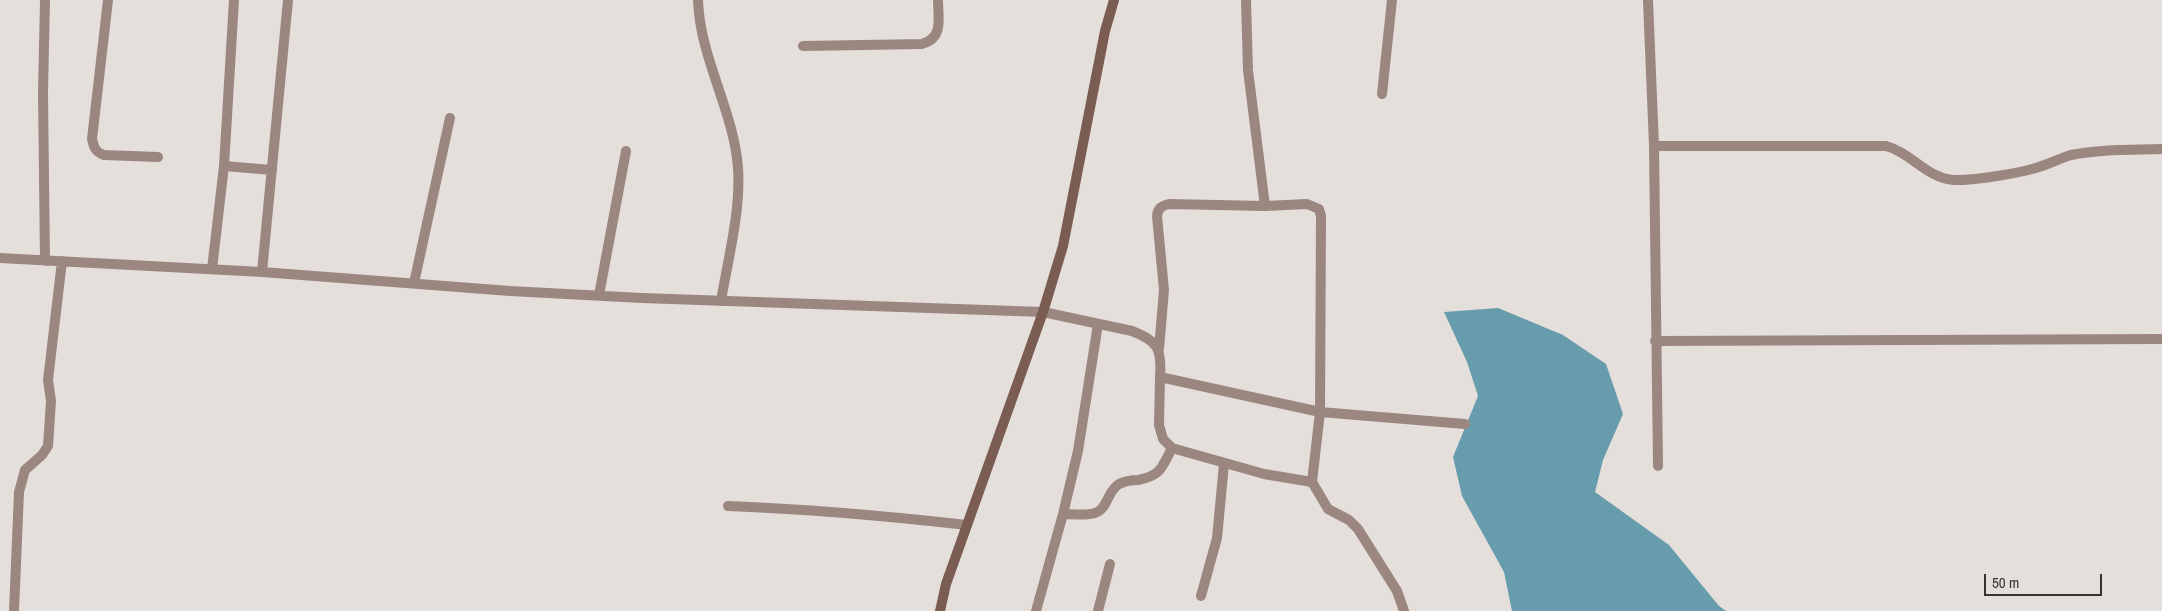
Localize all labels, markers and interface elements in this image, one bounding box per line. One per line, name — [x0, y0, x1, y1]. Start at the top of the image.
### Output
scale bar — [1987, 564, 2104, 596]
text: 50 m — [1992, 572, 2019, 593]

